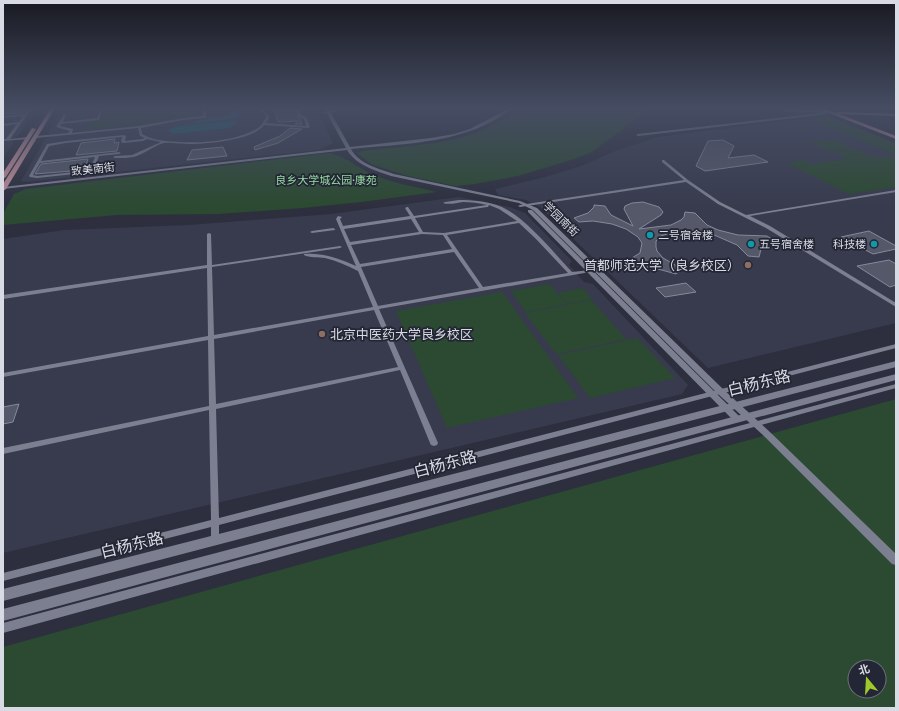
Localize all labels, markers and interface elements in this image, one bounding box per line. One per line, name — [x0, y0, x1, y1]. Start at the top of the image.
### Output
street label: 致美南街 — [70, 160, 116, 178]
park label: 良乡大学城公园·康苑 — [275, 173, 377, 187]
street label: 学园南街 — [540, 199, 582, 239]
place label: 二号宿舍楼 — [658, 228, 713, 242]
marker: 二号宿舍楼 — [645, 230, 655, 240]
place label: 五号宿舍楼 — [759, 237, 814, 251]
place label: 科技楼 — [833, 237, 866, 251]
marker: 五号宿舍楼 — [746, 239, 756, 249]
marker: 科技楼 — [869, 239, 879, 249]
place label: 首都师范大学（良乡校区） — [584, 257, 740, 273]
marker: 首都师范大学（良乡校区） — [743, 260, 753, 270]
place label: 北京中医药大学良乡校区 — [330, 326, 473, 342]
marker: 北京中医药大学良乡校区 — [317, 329, 327, 339]
street label: 白杨东路 — [726, 366, 792, 400]
street label: 白杨东路 — [412, 447, 478, 481]
street label: 白杨东路 — [99, 528, 165, 562]
north arrow — [847, 659, 887, 699]
text: 北 — [857, 661, 871, 678]

